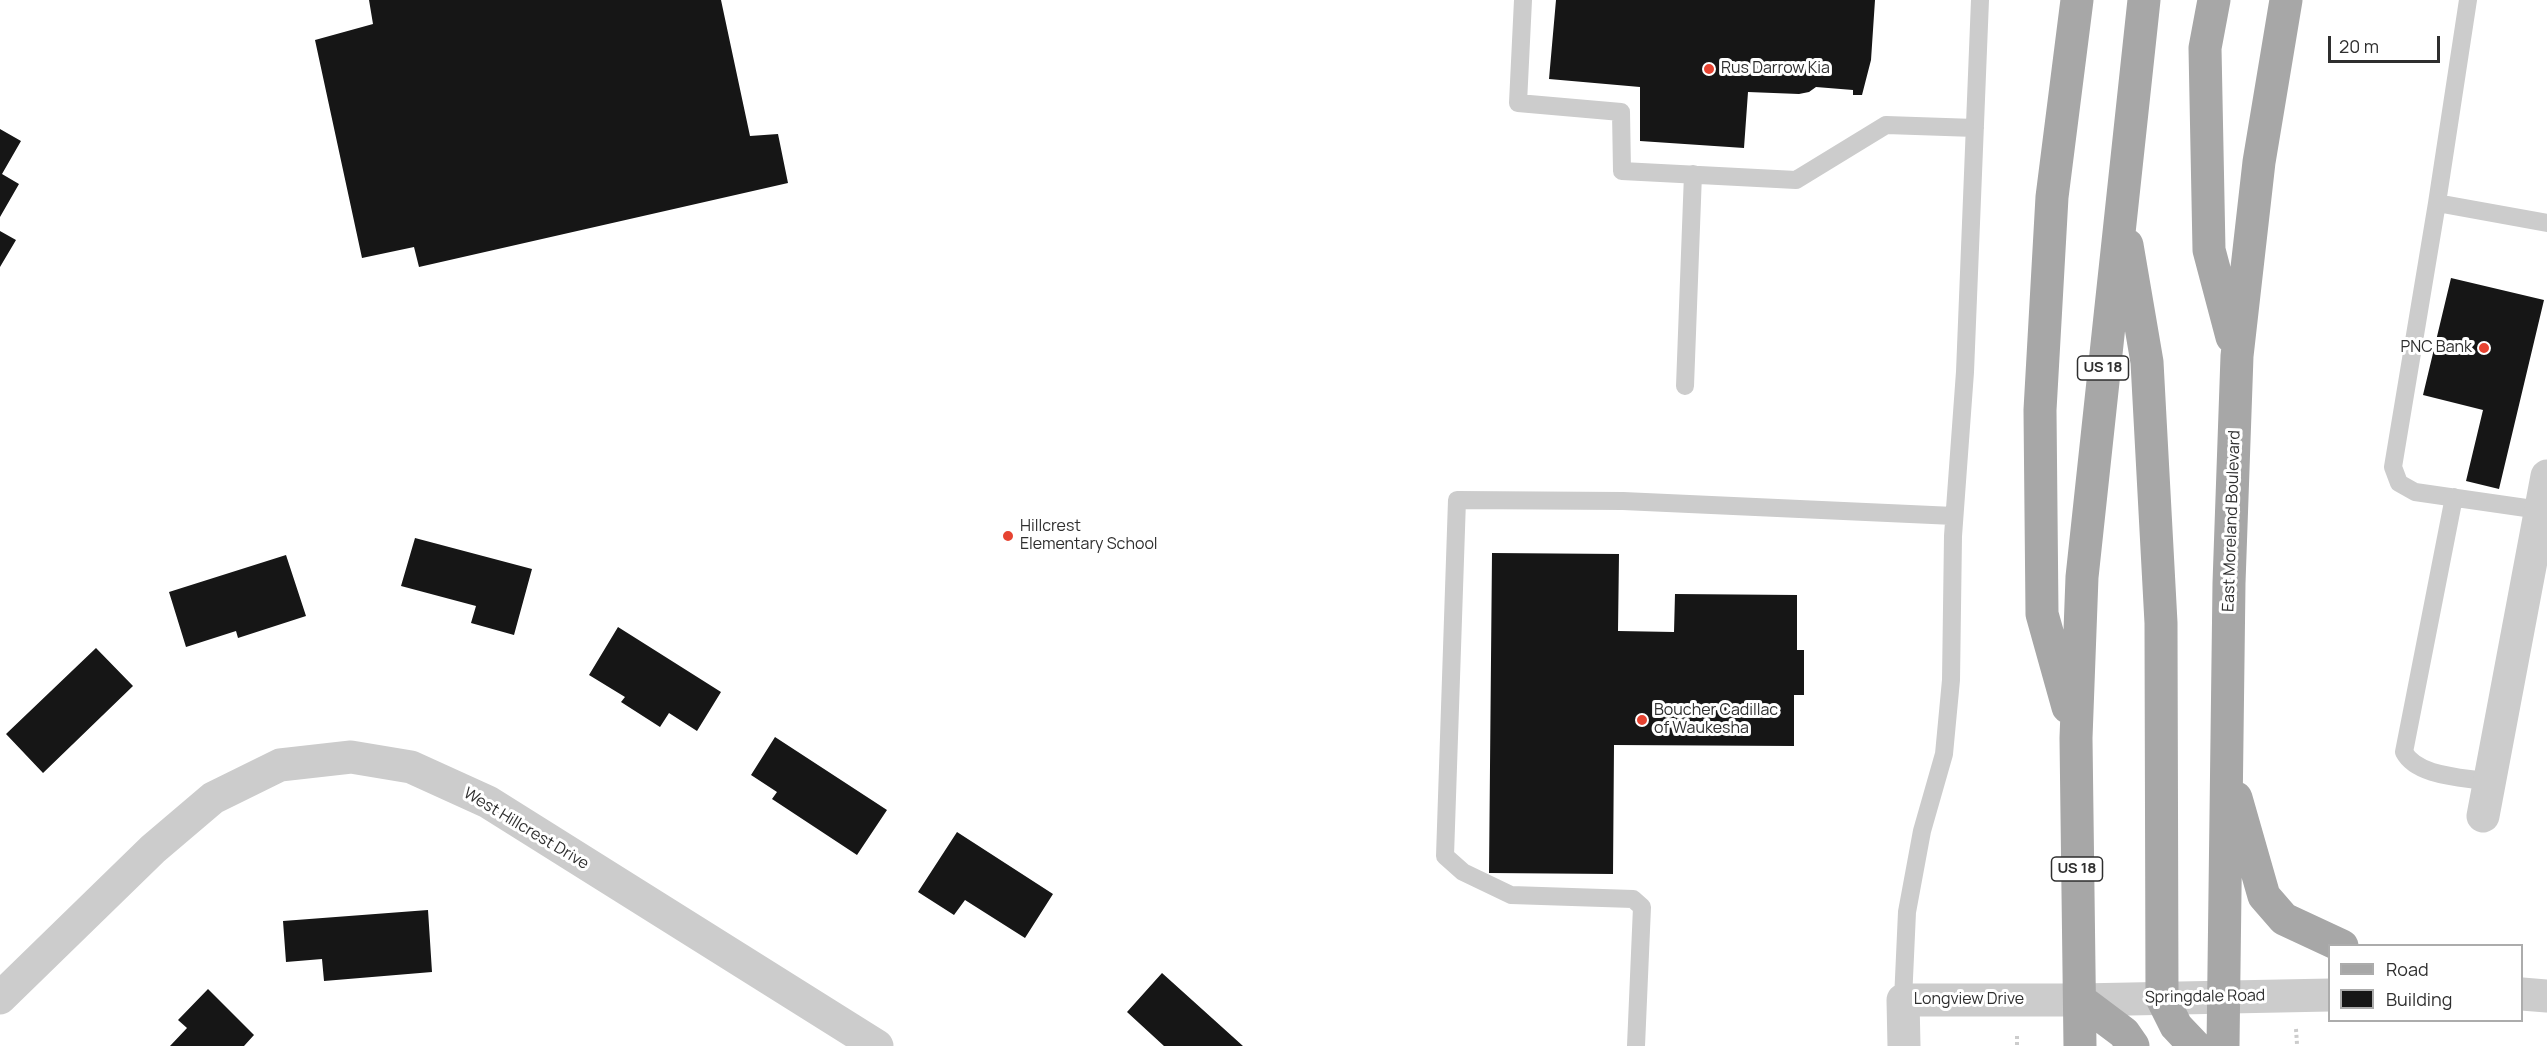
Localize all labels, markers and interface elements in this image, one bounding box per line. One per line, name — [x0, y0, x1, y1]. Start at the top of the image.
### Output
scale bar — [2331, 24, 2444, 62]
text: 20 m — [2339, 34, 2379, 58]
place label: Rus Darrow Kia — [1721, 59, 1830, 79]
marker: Rus Darrow Kia — [1702, 62, 1716, 76]
place label: PNC Bank — [2401, 338, 2472, 358]
marker: PNC Bank — [2477, 341, 2491, 355]
road number: US 18 — [2078, 356, 2128, 380]
street label: East Moreland Boulevard — [2219, 430, 2245, 612]
place label: Hillcrest Elementary School — [1020, 517, 1158, 555]
marker: Hillcrest Elementary School — [1001, 529, 1015, 543]
place label: Boucher Cadillac of Waukesha — [1654, 701, 1778, 739]
marker: Boucher Cadillac of Waukesha — [1635, 713, 1649, 727]
street label: West Hillcrest Drive — [460, 784, 592, 874]
road number: US 18 — [2052, 857, 2102, 881]
legend — [2328, 944, 2523, 1022]
text: Road — [2386, 957, 2429, 981]
street label: Springdale Road — [2145, 986, 2265, 1008]
text: Building — [2386, 987, 2452, 1011]
street label: Longview Drive — [1914, 990, 2024, 1010]

